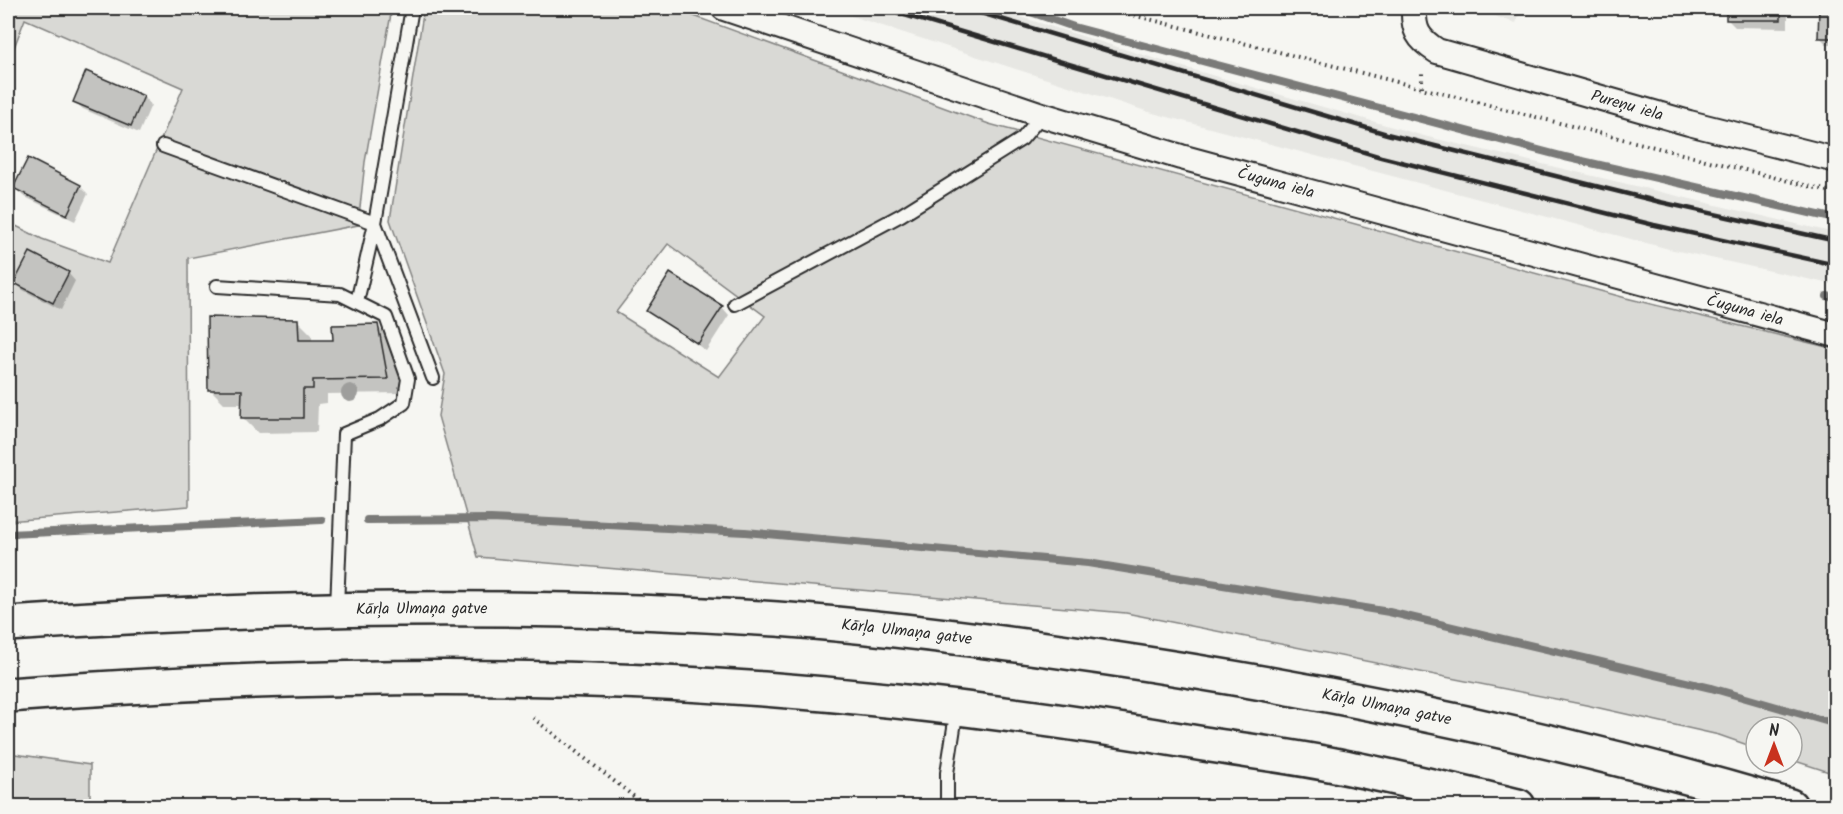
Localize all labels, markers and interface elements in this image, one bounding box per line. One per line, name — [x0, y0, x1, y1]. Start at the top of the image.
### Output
street label: Pureņu iela — [1588, 83, 1666, 128]
street label: Čuguna iela — [1234, 160, 1317, 205]
street label: Čuguna iela — [1703, 288, 1786, 333]
street label: Kārļa Ulmaņa gatve — [356, 596, 487, 622]
street label: Kārļa Ulmaņa gatve — [840, 612, 974, 652]
street label: Kārļa Ulmaņa gatve — [1320, 682, 1454, 732]
north arrow — [1744, 715, 1804, 775]
text: N — [1769, 719, 1779, 744]

